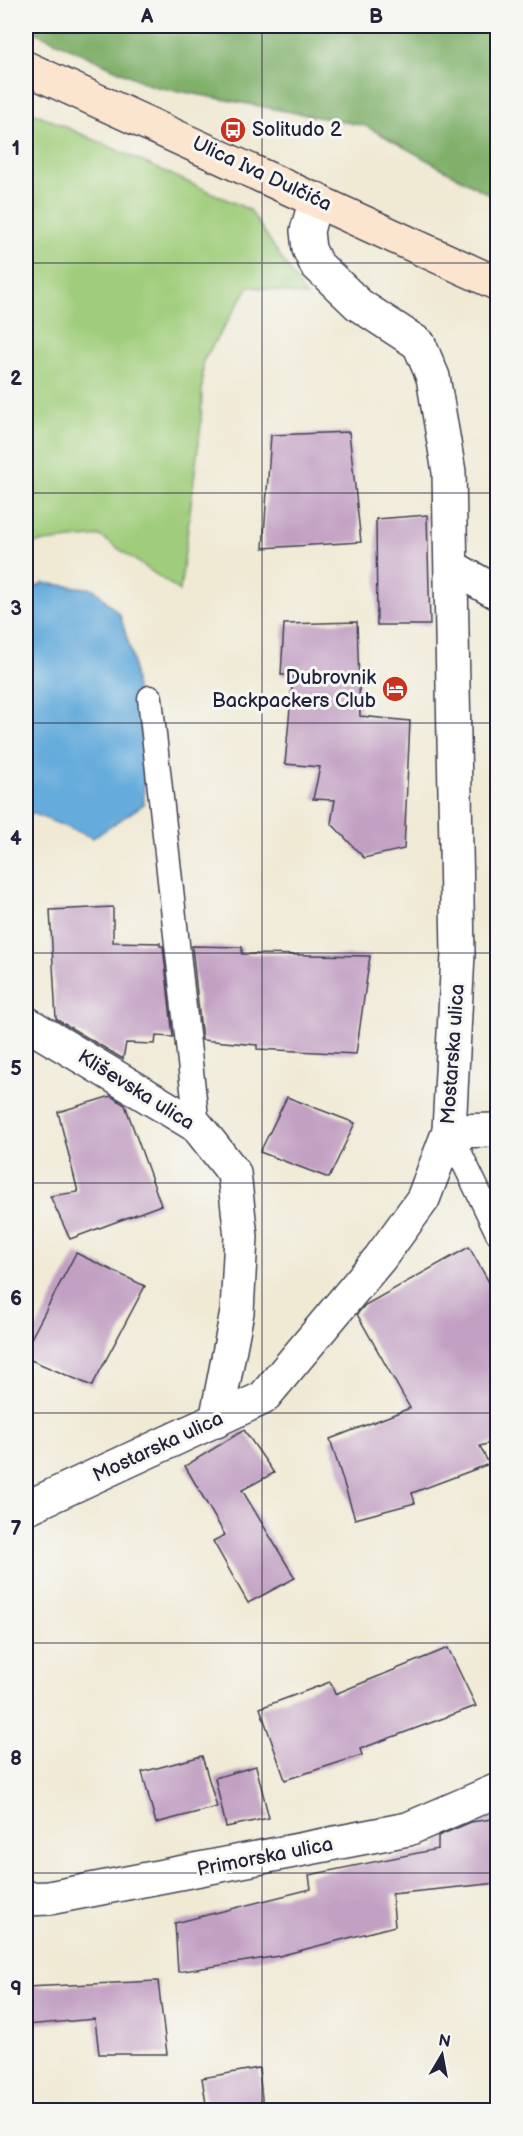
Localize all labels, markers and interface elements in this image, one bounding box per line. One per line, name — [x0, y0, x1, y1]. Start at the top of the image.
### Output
text: A — [140, 5, 154, 29]
text: B — [369, 5, 383, 29]
bus stop icon: Solitudo 2 — [218, 115, 248, 145]
place label: Solitudo 2 — [252, 118, 342, 142]
street label: Ulica Iva Dulčića — [189, 131, 335, 217]
text: 1 — [12, 137, 20, 161]
text: 2 — [10, 367, 22, 391]
text: 3 — [10, 597, 22, 621]
place label: Dubrovnik Backpackers Club — [212, 666, 376, 713]
hotel icon: Dubrovnik Backpackers Club — [380, 674, 410, 704]
text: 4 — [10, 827, 22, 851]
street label: Mostarska ulica — [436, 983, 470, 1125]
street label: Kliševska ulica — [73, 1045, 199, 1135]
text: 5 — [10, 1057, 22, 1081]
text: 6 — [10, 1287, 22, 1311]
street label: Mostarska ulica — [89, 1406, 227, 1488]
text: 7 — [10, 1517, 22, 1541]
text: 8 — [10, 1747, 22, 1771]
street label: Primorska ulica — [195, 1832, 335, 1882]
text: 9 — [10, 1977, 22, 2001]
north arrow — [412, 2025, 472, 2085]
text: N — [437, 2031, 452, 2052]

